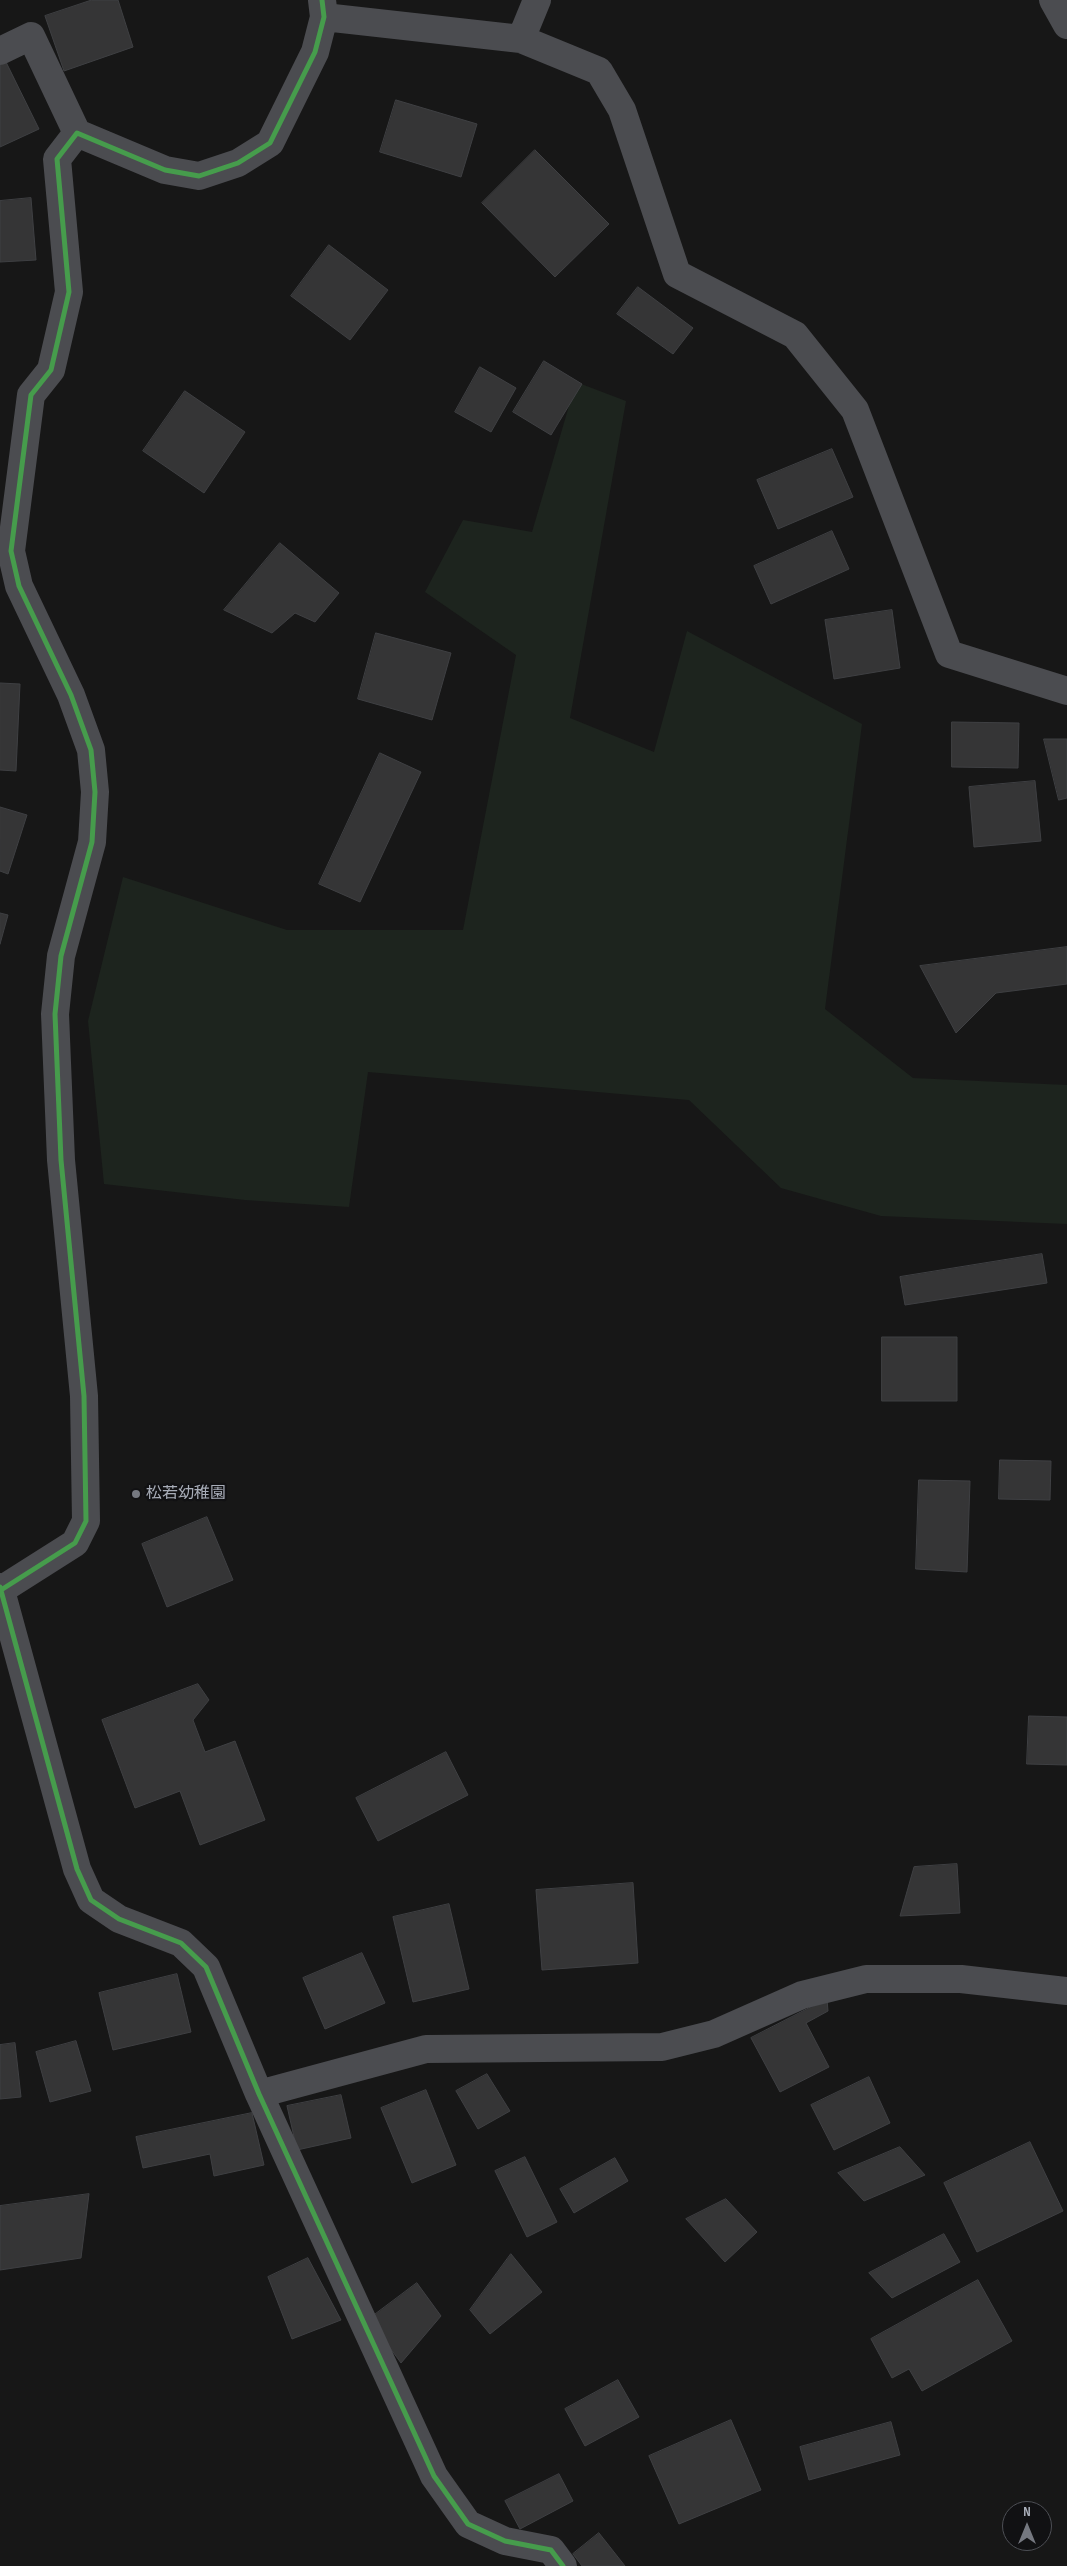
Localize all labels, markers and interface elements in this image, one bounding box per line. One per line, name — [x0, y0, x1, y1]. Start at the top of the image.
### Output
place label: 松若幼稚園 — [146, 1484, 226, 1504]
marker: 松若幼稚園 — [130, 1488, 142, 1500]
north arrow — [1002, 2501, 1052, 2551]
text: N — [1023, 2503, 1031, 2520]

